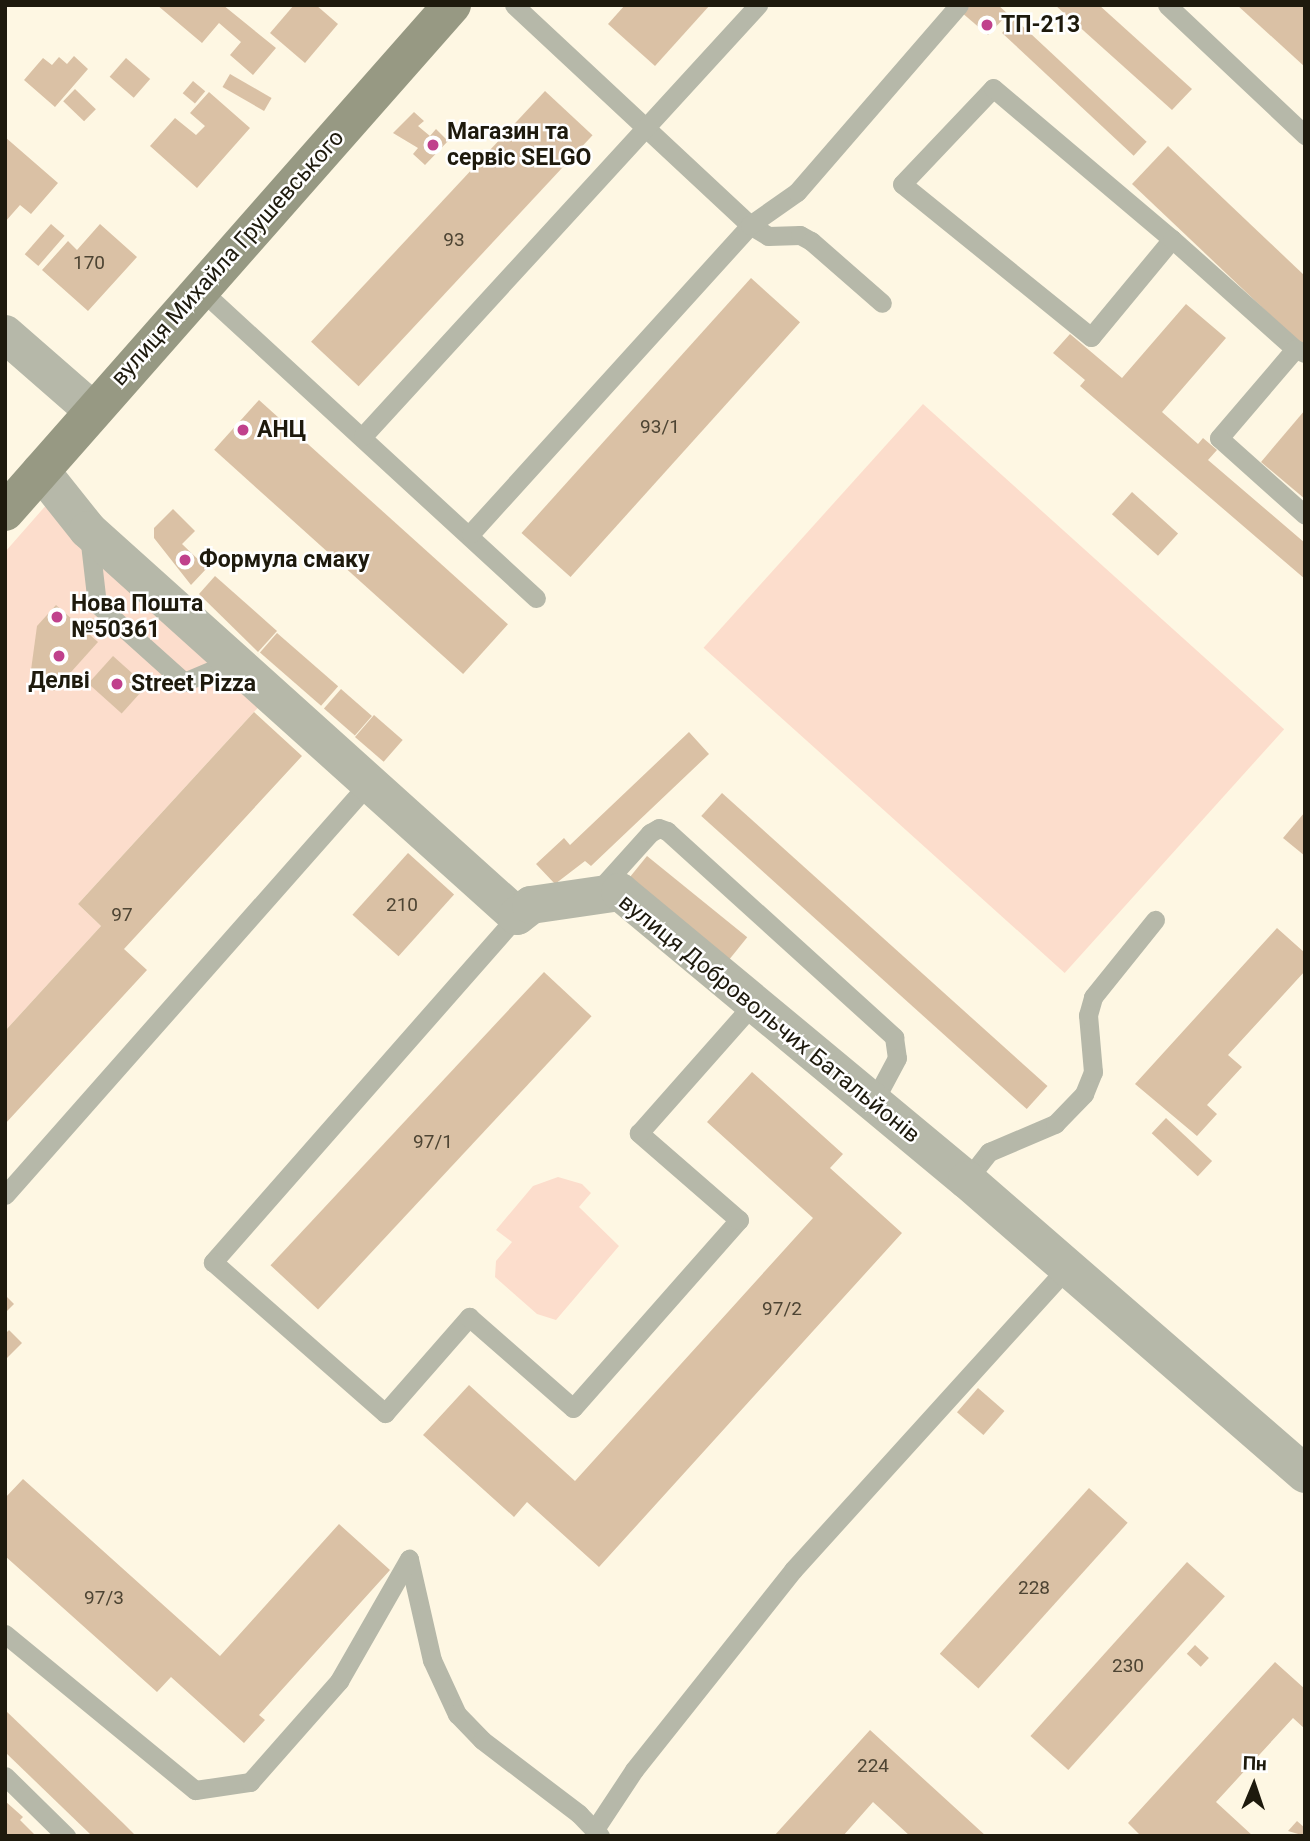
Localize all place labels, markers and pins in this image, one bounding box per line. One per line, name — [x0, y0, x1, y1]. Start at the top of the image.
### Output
place label: ТП-213 — [1001, 11, 1080, 39]
marker: ТП-213 — [979, 17, 995, 33]
place label: Магазин та сервіс SELGO — [447, 118, 591, 172]
marker: Магазин та сервіс SELGO — [425, 137, 441, 153]
place label: АНЦ — [257, 416, 306, 444]
marker: АНЦ — [235, 422, 251, 438]
place label: Формула смаку — [199, 546, 370, 574]
marker: Формула смаку — [177, 552, 193, 568]
place label: Нова Пошта №50361 — [71, 590, 203, 644]
marker: Нова Пошта №50361 — [49, 609, 65, 625]
marker: Делві — [51, 648, 67, 664]
place label: Делві — [28, 667, 90, 695]
place label: Street Pizza — [131, 670, 256, 698]
marker: Street Pizza — [109, 676, 125, 692]

